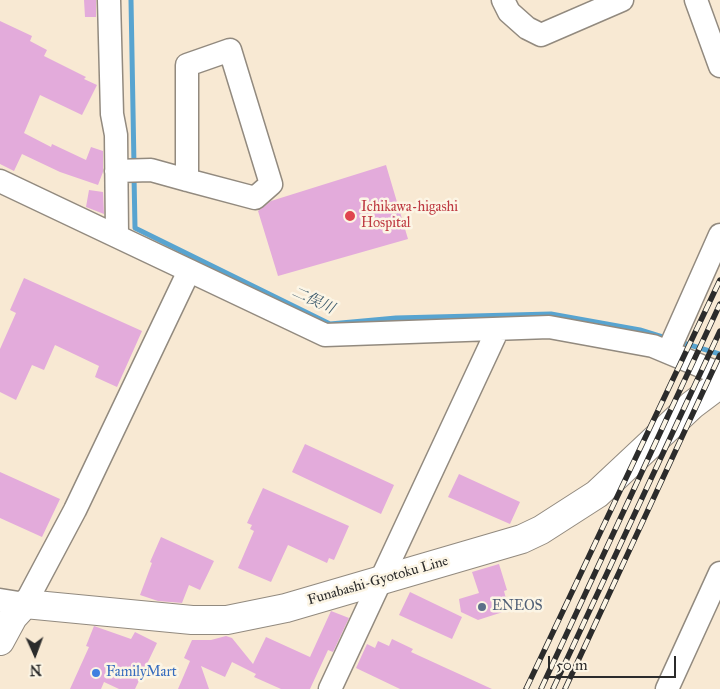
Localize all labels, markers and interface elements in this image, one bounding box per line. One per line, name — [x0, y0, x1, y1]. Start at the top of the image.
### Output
place label: Ichikawa-higashi Hospital — [361, 200, 458, 232]
marker: Ichikawa-higashi Hospital — [343, 209, 357, 223]
water label: 二俣川 — [289, 284, 337, 318]
street label: Funabashi-Gyotoku Line — [306, 553, 450, 609]
place label: ENEOS — [492, 599, 543, 615]
marker: ENEOS — [476, 601, 488, 613]
north arrow — [10, 629, 60, 679]
scale bar — [550, 646, 678, 678]
text: 50 m — [556, 656, 588, 674]
text: N — [29, 661, 42, 678]
place label: FamilyMart — [106, 665, 177, 681]
marker: FamilyMart — [90, 667, 102, 679]

